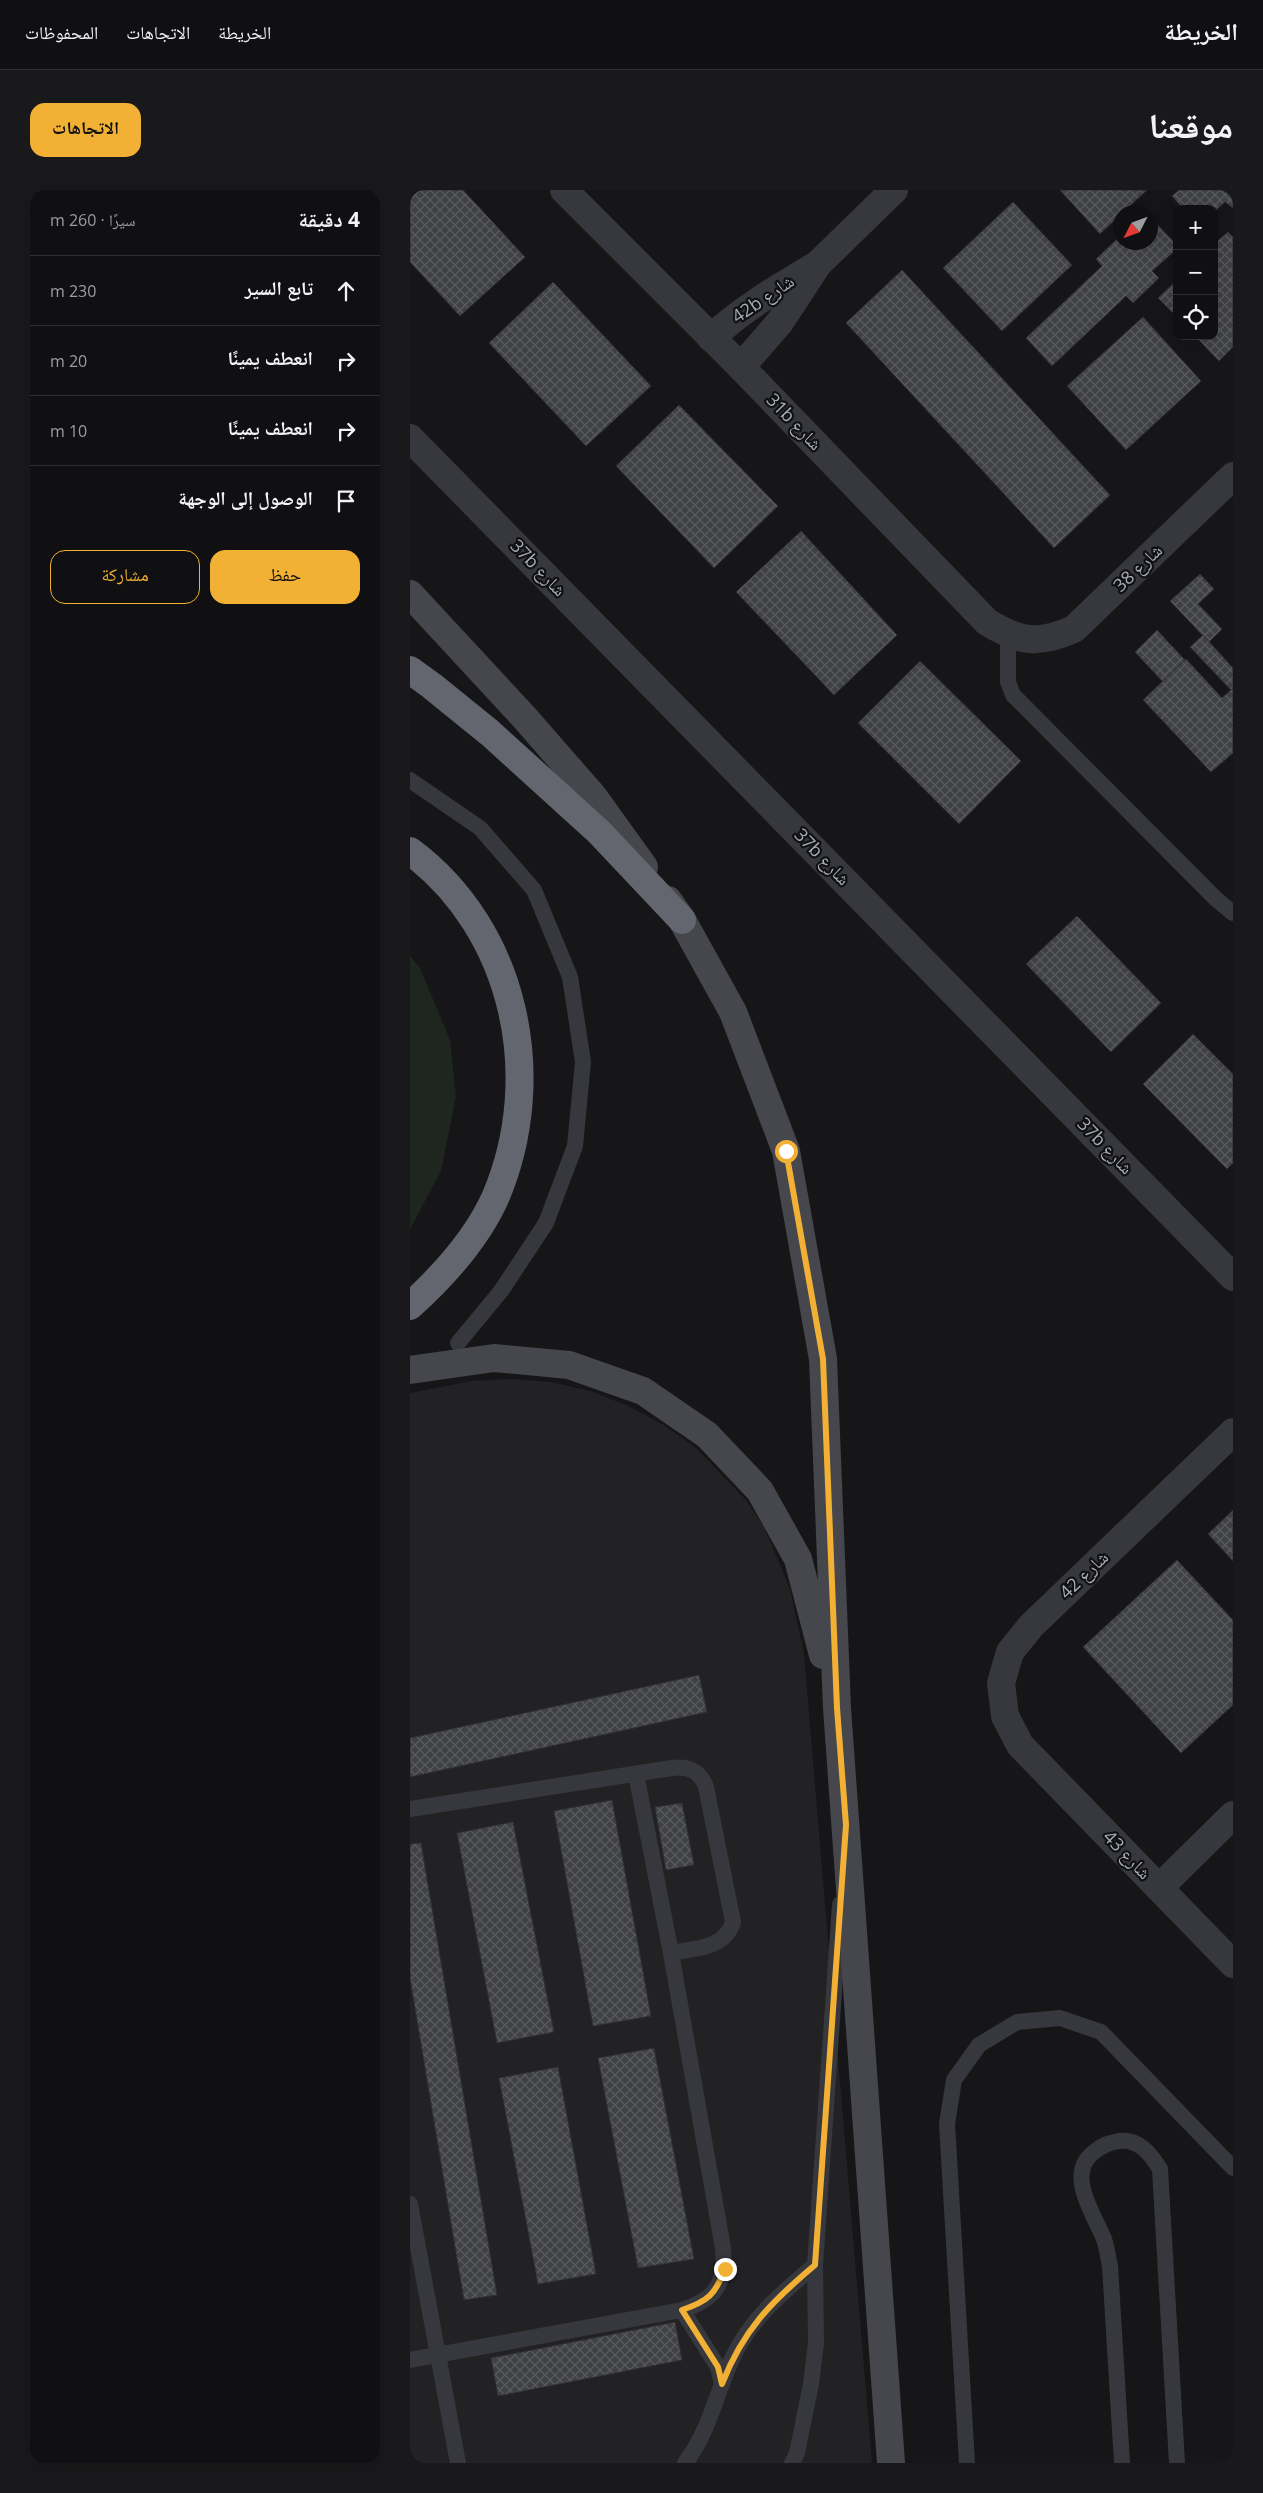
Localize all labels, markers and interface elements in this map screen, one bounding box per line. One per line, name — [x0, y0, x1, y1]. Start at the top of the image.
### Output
text: الخريطة — [1164, 14, 1238, 47]
text: المحفوظات — [25, 20, 98, 44]
text: الاتجاهات — [126, 20, 190, 44]
text: الخريطة — [218, 20, 271, 44]
text: موقعنا — [1148, 101, 1233, 148]
button: الاتجاهات — [30, 103, 141, 157]
text: 4 دقيقة — [298, 205, 360, 233]
north arrow — [1113, 205, 1158, 250]
map controls — [1173, 205, 1218, 340]
button: + — [1173, 205, 1218, 250]
text: سيرًا · 260 m — [50, 209, 136, 231]
button: − — [1173, 250, 1218, 295]
street label: 42b شارع — [727, 269, 798, 328]
text: تابع السير — [245, 275, 313, 301]
icon: ahead — [332, 277, 360, 305]
text: 230 m — [50, 280, 96, 302]
button: locate — [1173, 295, 1218, 340]
text: انعطف يمينًا — [227, 345, 313, 371]
icon: right — [332, 347, 360, 375]
text: 20 m — [50, 350, 87, 372]
street label: 31b شارع — [762, 388, 828, 455]
text: انعطف يمينًا — [227, 415, 313, 441]
icon: right — [332, 417, 360, 445]
text: 10 m — [50, 420, 87, 442]
text: الوصول إلى الوجهة — [178, 485, 313, 511]
icon: arrive — [332, 487, 360, 515]
street label: 37b شارع — [506, 534, 572, 601]
street label: شارع 38 — [1108, 538, 1167, 597]
button: مشاركة — [50, 550, 200, 604]
button: حفظ — [210, 550, 360, 604]
street label: 37b شارع — [790, 823, 856, 890]
street label: 37b شارع — [1073, 1112, 1139, 1179]
route start — [775, 1140, 798, 1163]
street label: شارع 42 — [1054, 1545, 1113, 1604]
street label: شارع 43 — [1098, 1825, 1157, 1884]
route end — [714, 2258, 737, 2281]

